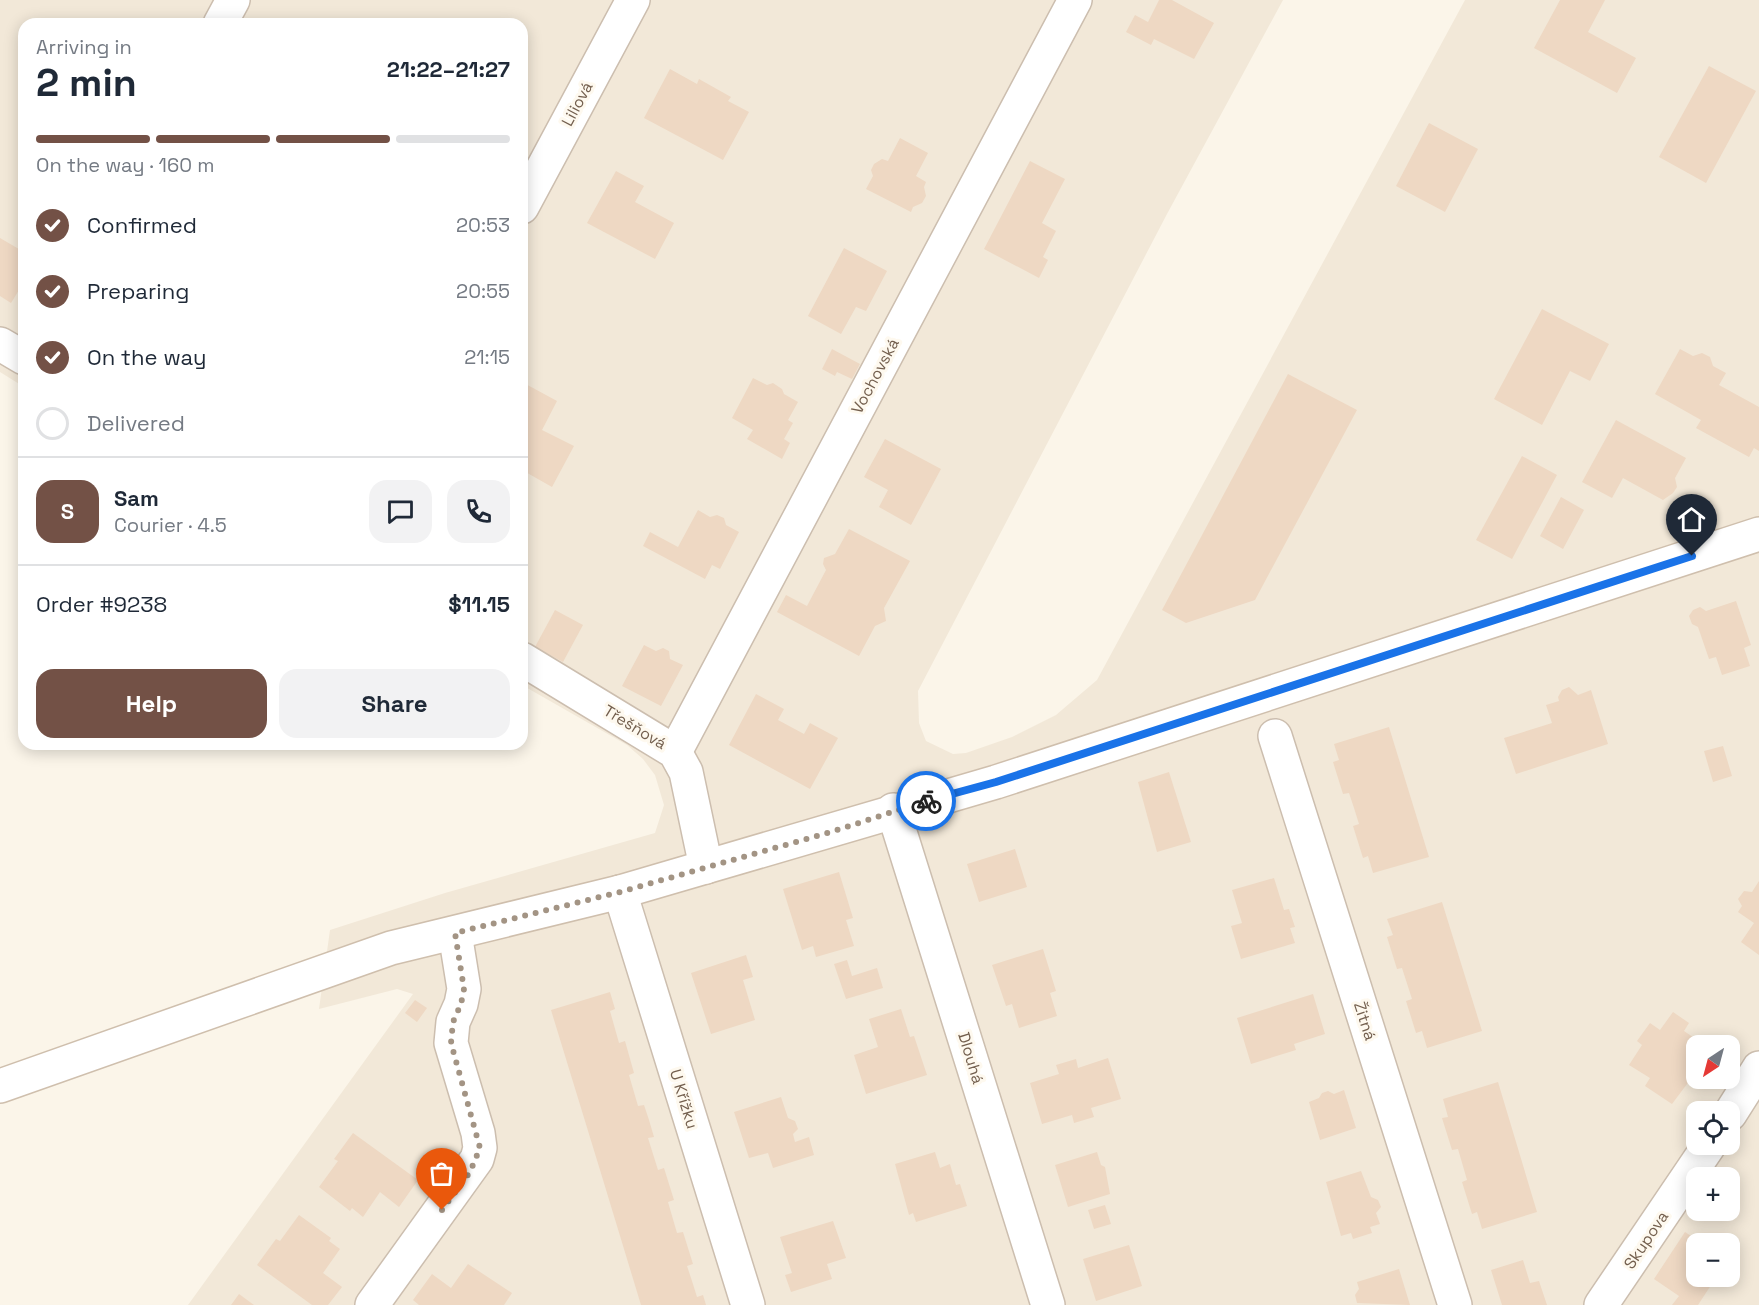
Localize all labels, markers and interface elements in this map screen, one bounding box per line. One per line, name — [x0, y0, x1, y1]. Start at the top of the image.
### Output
text: Arriving in — [36, 34, 132, 60]
text: 21:22–21:27 — [387, 55, 510, 83]
text: 2 min — [36, 58, 137, 107]
street label: Liliová — [557, 78, 597, 130]
text: On the way · 160 m — [36, 152, 214, 178]
icon: check — [36, 209, 69, 242]
text: Confirmed — [87, 211, 197, 239]
text: 20:53 — [456, 212, 510, 238]
icon: check — [36, 275, 69, 308]
text: Preparing — [87, 277, 189, 305]
text: 20:55 — [456, 278, 510, 304]
street label: Vochovská — [846, 335, 904, 417]
icon: check — [36, 341, 69, 374]
text: On the way — [87, 343, 206, 371]
text: 21:15 — [464, 344, 510, 370]
text: Delivered — [87, 409, 185, 437]
button: chat — [369, 480, 432, 543]
button: phone — [447, 480, 510, 543]
text: Sam — [114, 484, 159, 512]
pin — [1666, 494, 1717, 556]
text: S — [61, 497, 74, 525]
icon: home — [1675, 503, 1708, 536]
text: Courier · 4.5 — [114, 512, 227, 538]
text: Order #9238 — [36, 590, 167, 618]
text: $11.15 — [448, 590, 510, 618]
button: Help — [36, 669, 267, 738]
button: Share — [279, 669, 510, 738]
street label: Třešňová — [600, 700, 670, 754]
courier — [896, 771, 956, 831]
icon: bike — [910, 785, 943, 818]
street label: Žitná — [1349, 999, 1381, 1043]
street label: Dlouhá — [953, 1029, 989, 1087]
north arrow — [1686, 1035, 1740, 1089]
map controls — [1686, 1035, 1740, 1287]
street label: U Křížku — [665, 1067, 703, 1131]
button: locate — [1686, 1101, 1740, 1155]
pin — [416, 1148, 467, 1210]
icon: bag — [425, 1157, 458, 1190]
button: + — [1686, 1167, 1740, 1221]
street label: Skupova — [1619, 1207, 1673, 1273]
button: − — [1686, 1233, 1740, 1287]

